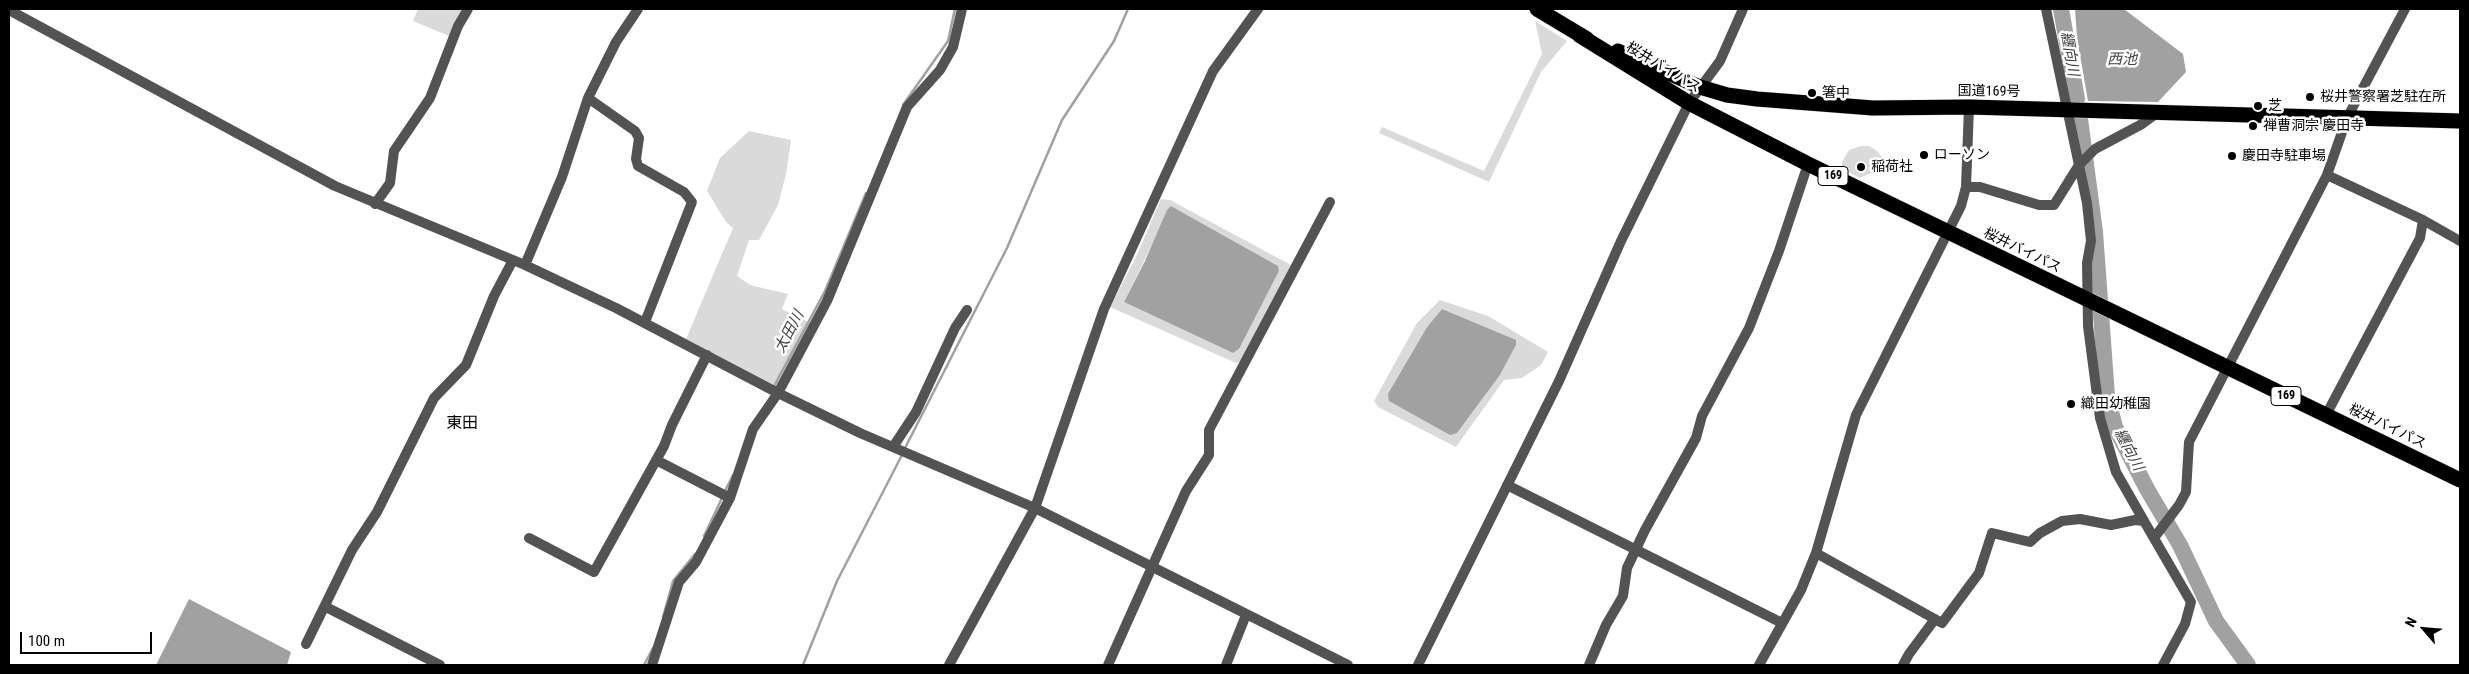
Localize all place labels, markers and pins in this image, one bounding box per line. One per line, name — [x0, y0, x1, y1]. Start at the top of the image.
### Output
place label: 箸中 — [1822, 85, 1850, 101]
marker: 箸中 — [1806, 87, 1818, 99]
place label: 桜井警察署芝駐在所 — [2320, 89, 2446, 105]
marker: 桜井警察署芝駐在所 — [2304, 91, 2316, 103]
place label: 芝 — [2268, 98, 2282, 114]
marker: 芝 — [2252, 100, 2264, 112]
place label: 禅曹洞宗 慶田寺 — [2263, 118, 2364, 134]
marker: 禅曹洞宗 慶田寺 — [2247, 120, 2259, 132]
place label: ローソン — [1934, 147, 1990, 163]
place label: 慶田寺駐車場 — [2242, 148, 2326, 164]
marker: ローソン — [1918, 149, 1930, 161]
marker: 慶田寺駐車場 — [2226, 150, 2238, 162]
place label: 稲荷社 — [1871, 159, 1913, 175]
marker: 稲荷社 — [1855, 161, 1867, 173]
place label: 織田幼稚園 — [2081, 396, 2151, 412]
marker: 織田幼稚園 — [2065, 398, 2077, 410]

